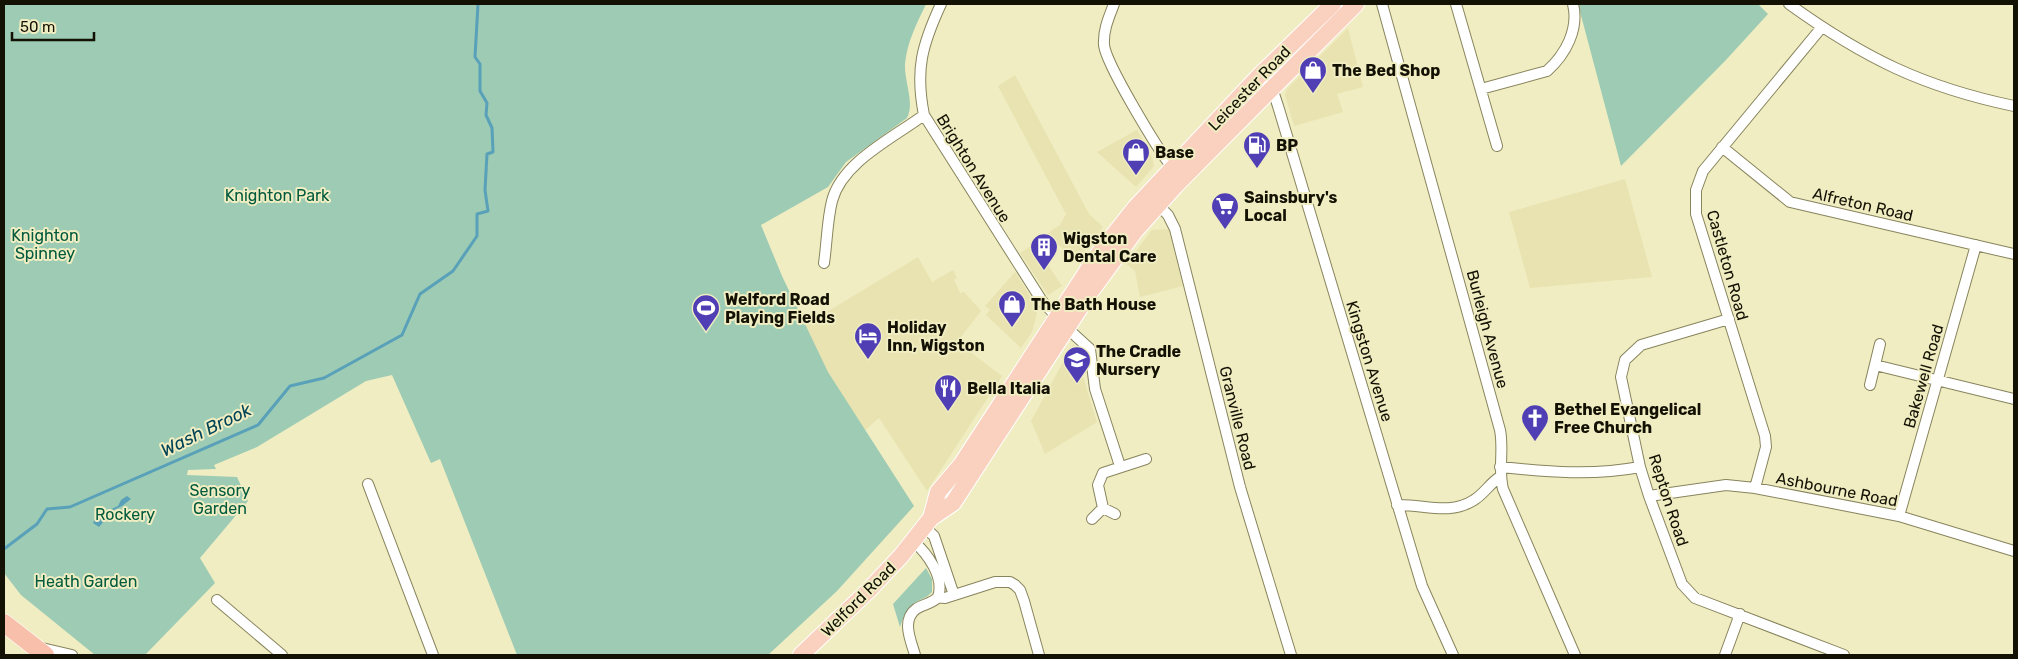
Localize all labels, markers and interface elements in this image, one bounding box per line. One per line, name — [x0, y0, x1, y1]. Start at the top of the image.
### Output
scale bar — [12, 10, 95, 42]
text: 50 m — [20, 18, 55, 36]
street label: Leicester Road — [1204, 42, 1295, 135]
shop icon: The Bed Shop — [1298, 55, 1328, 94]
place label: The Bed Shop — [1332, 61, 1440, 80]
street label: Brighton Avenue — [933, 110, 1015, 226]
fuel station icon: BP — [1242, 130, 1272, 169]
place label: BP — [1276, 136, 1298, 155]
shop icon: Base — [1121, 137, 1151, 176]
place label: Base — [1155, 143, 1194, 162]
street label: Alfreton Road — [1811, 184, 1915, 225]
park label: Knighton Park — [225, 186, 330, 205]
place label: Sainsbury's Local — [1244, 188, 1338, 225]
supermarket icon: Sainsbury's Local — [1210, 191, 1240, 230]
street label: Castleton Road — [1703, 208, 1752, 322]
park label: Knighton Spinney — [11, 226, 79, 263]
place label: Wigston Dental Care — [1063, 229, 1156, 266]
building icon: Wigston Dental Care — [1029, 232, 1059, 271]
street label: Burleigh Avenue — [1463, 268, 1512, 391]
shop icon: The Bath House — [997, 289, 1027, 328]
place label: Welford Road Playing Fields — [725, 290, 835, 327]
sports icon: Welford Road Playing Fields — [691, 293, 721, 332]
place label: The Bath House — [1031, 295, 1156, 314]
street label: Kingston Avenue — [1342, 298, 1397, 424]
place label: Holiday Inn, Wigston — [887, 318, 985, 355]
hotel icon: Holiday Inn, Wigston — [853, 321, 883, 360]
street label: Bakewell Road — [1900, 322, 1947, 430]
place label: The Cradle Nursery — [1096, 342, 1181, 379]
school or university icon: The Cradle Nursery — [1062, 345, 1092, 384]
street label: Granville Road — [1215, 364, 1260, 472]
restaurant icon: Bella Italia — [933, 373, 963, 412]
place label: Bella Italia — [967, 379, 1050, 398]
water label: Wash Brook — [157, 398, 256, 461]
place label: Bethel Evangelical Free Church — [1554, 400, 1701, 437]
church icon: Bethel Evangelical Free Church — [1520, 403, 1550, 442]
street label: Repton Road — [1645, 452, 1692, 549]
street label: Ashbourne Road — [1774, 468, 1899, 511]
park label: Sensory Garden — [190, 481, 251, 518]
park label: Rockery — [95, 505, 155, 524]
street label: Welford Road — [817, 558, 900, 641]
park label: Heath Garden — [35, 572, 137, 591]

